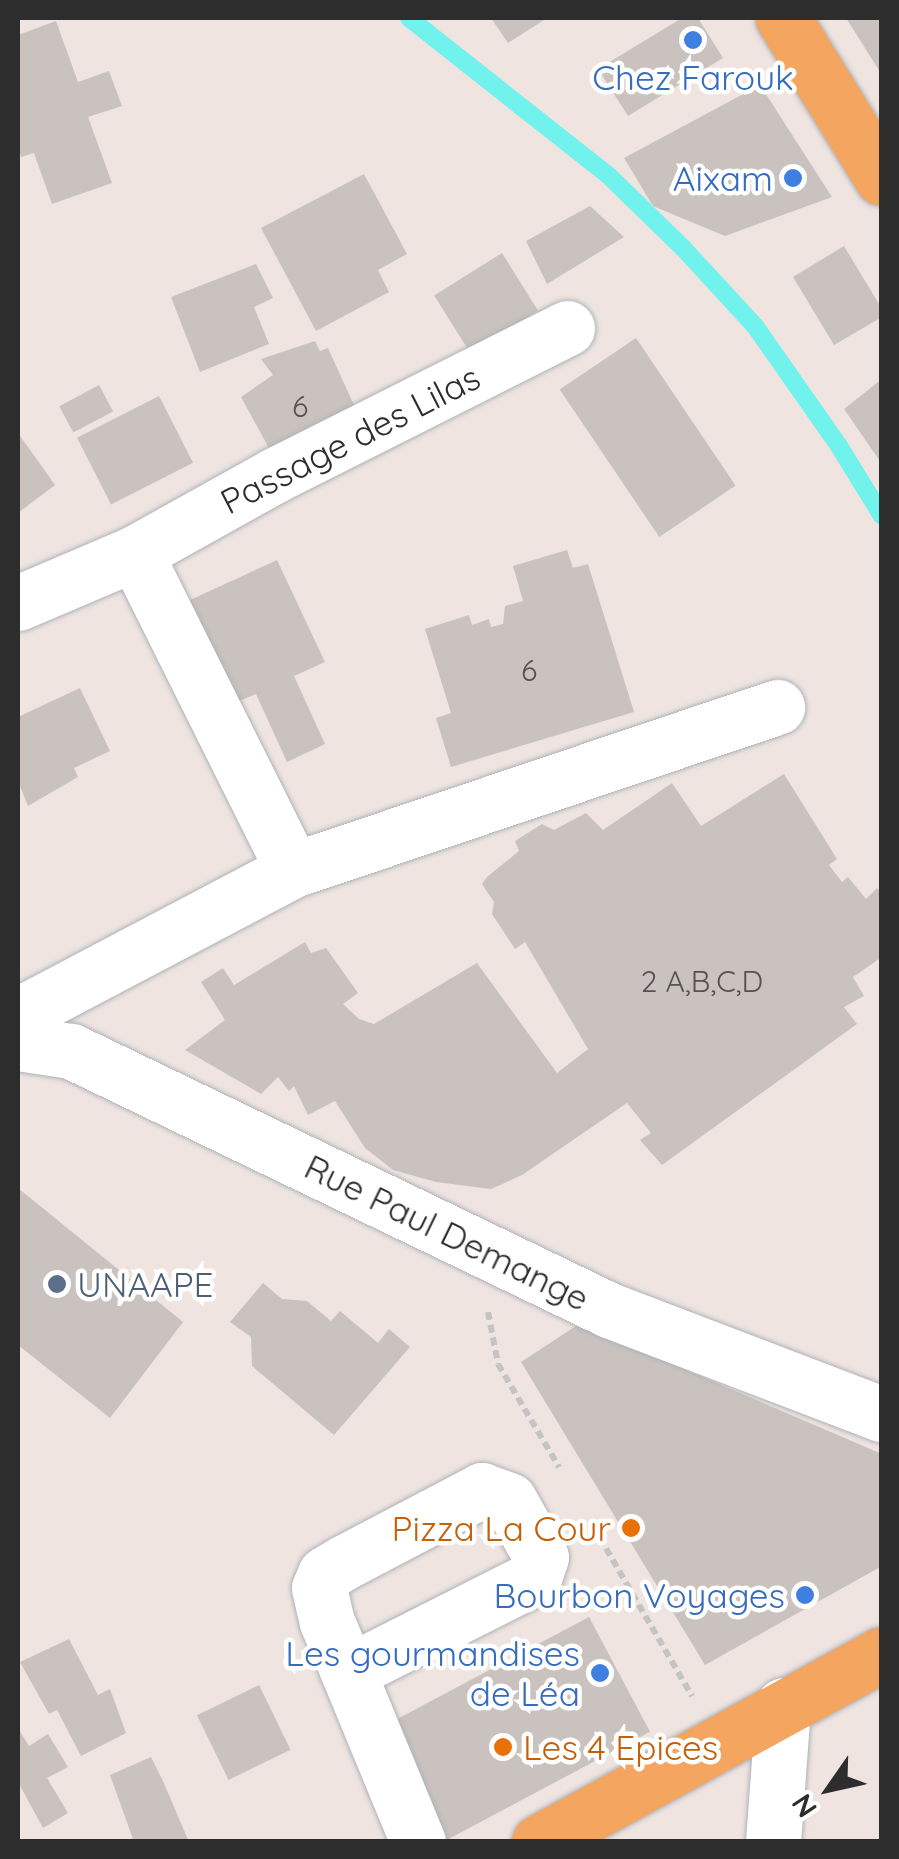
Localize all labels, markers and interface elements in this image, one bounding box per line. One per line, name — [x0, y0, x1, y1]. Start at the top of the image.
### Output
marker: Chez Farouk — [682, 29, 704, 51]
place label: Chez Farouk — [592, 56, 794, 98]
place label: Aixam — [673, 157, 773, 199]
marker: Aixam — [782, 167, 804, 189]
street label: Passage des Lilas — [213, 355, 487, 523]
house number: 6 — [292, 388, 308, 424]
house number: 6 — [521, 652, 537, 688]
house number: 2 A,B,C,D — [641, 963, 763, 999]
street label: Rue Paul Demange — [298, 1145, 596, 1319]
place label: UNAAPE — [77, 1263, 213, 1305]
marker: UNAAPE — [46, 1273, 68, 1295]
place label: Pizza La Cour — [392, 1507, 611, 1549]
marker: Pizza La Cour — [620, 1517, 642, 1539]
place label: Bourbon Voyages — [494, 1574, 785, 1616]
marker: Bourbon Voyages — [794, 1584, 816, 1606]
place label: Les gourmandises de Léa — [285, 1632, 580, 1714]
marker: Les gourmandises de Léa — [589, 1662, 611, 1684]
place label: Les 4 Epices — [523, 1726, 718, 1768]
marker: Les 4 Epices — [492, 1736, 514, 1758]
north arrow — [779, 1739, 879, 1839]
text: N — [783, 1788, 824, 1824]

